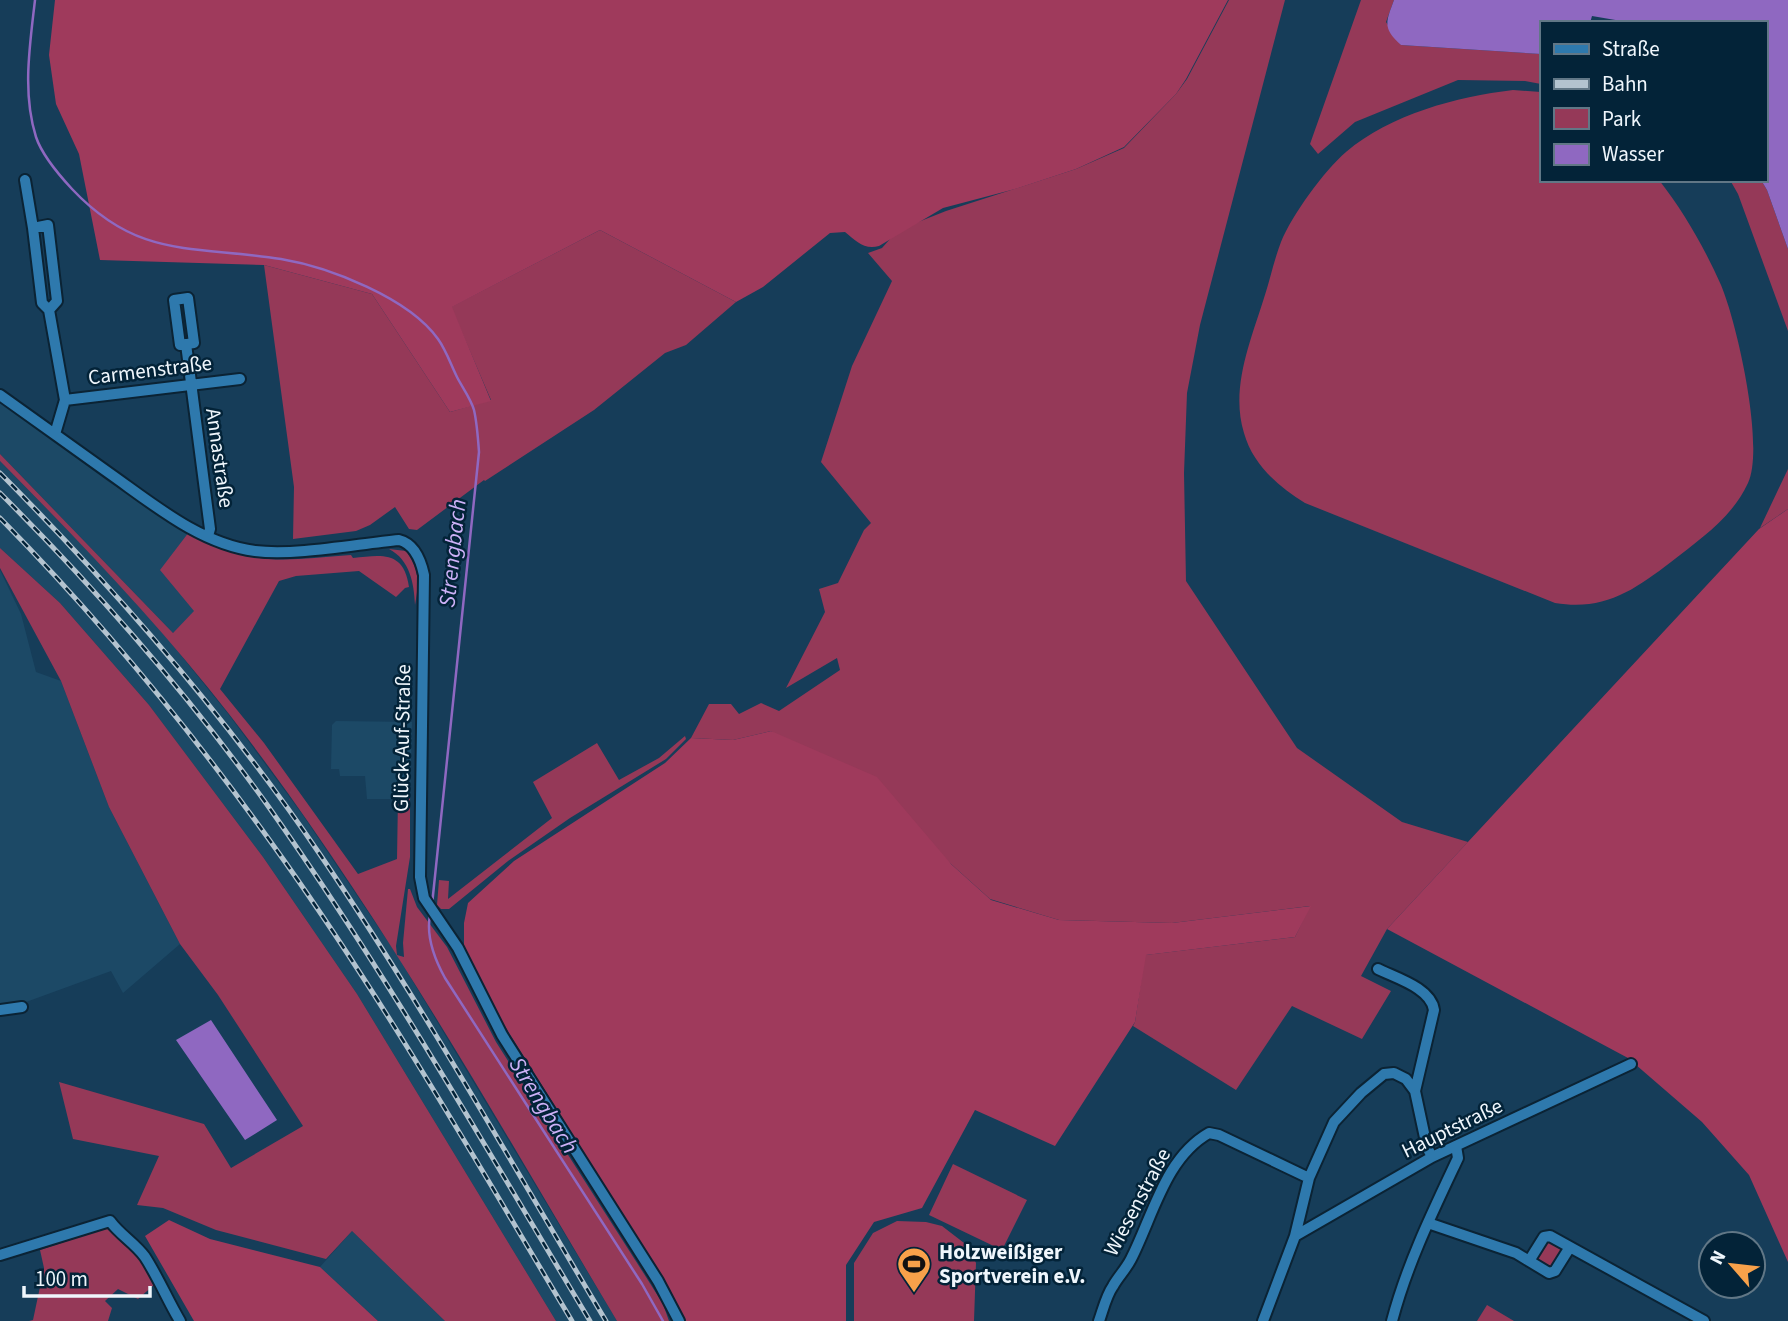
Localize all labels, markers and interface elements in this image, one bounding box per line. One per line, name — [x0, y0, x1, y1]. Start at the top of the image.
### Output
legend — [1540, 21, 1767, 182]
text: Straße — [1602, 34, 1660, 64]
text: Bahn — [1602, 69, 1648, 99]
text: Park — [1602, 104, 1642, 134]
text: Wasser — [1602, 139, 1665, 169]
street label: Carmenstraße — [86, 348, 214, 392]
street label: Annastraße — [198, 406, 242, 510]
water label: Strengbach — [430, 497, 475, 609]
street label: Glück-Auf-Straße — [386, 664, 418, 812]
water label: Strengbach — [501, 1050, 586, 1160]
street label: Hauptstraße — [1396, 1091, 1508, 1165]
street label: Wiesenstraße — [1096, 1143, 1178, 1261]
north arrow — [1697, 1230, 1767, 1300]
place label: Holzweißiger Sportverein e.V. — [939, 1237, 1085, 1291]
sports icon: Holzweißiger Sportverein e.V. — [895, 1245, 933, 1294]
text: N — [1703, 1246, 1733, 1270]
scale bar — [24, 1254, 150, 1298]
text: 100 m — [35, 1264, 88, 1294]

